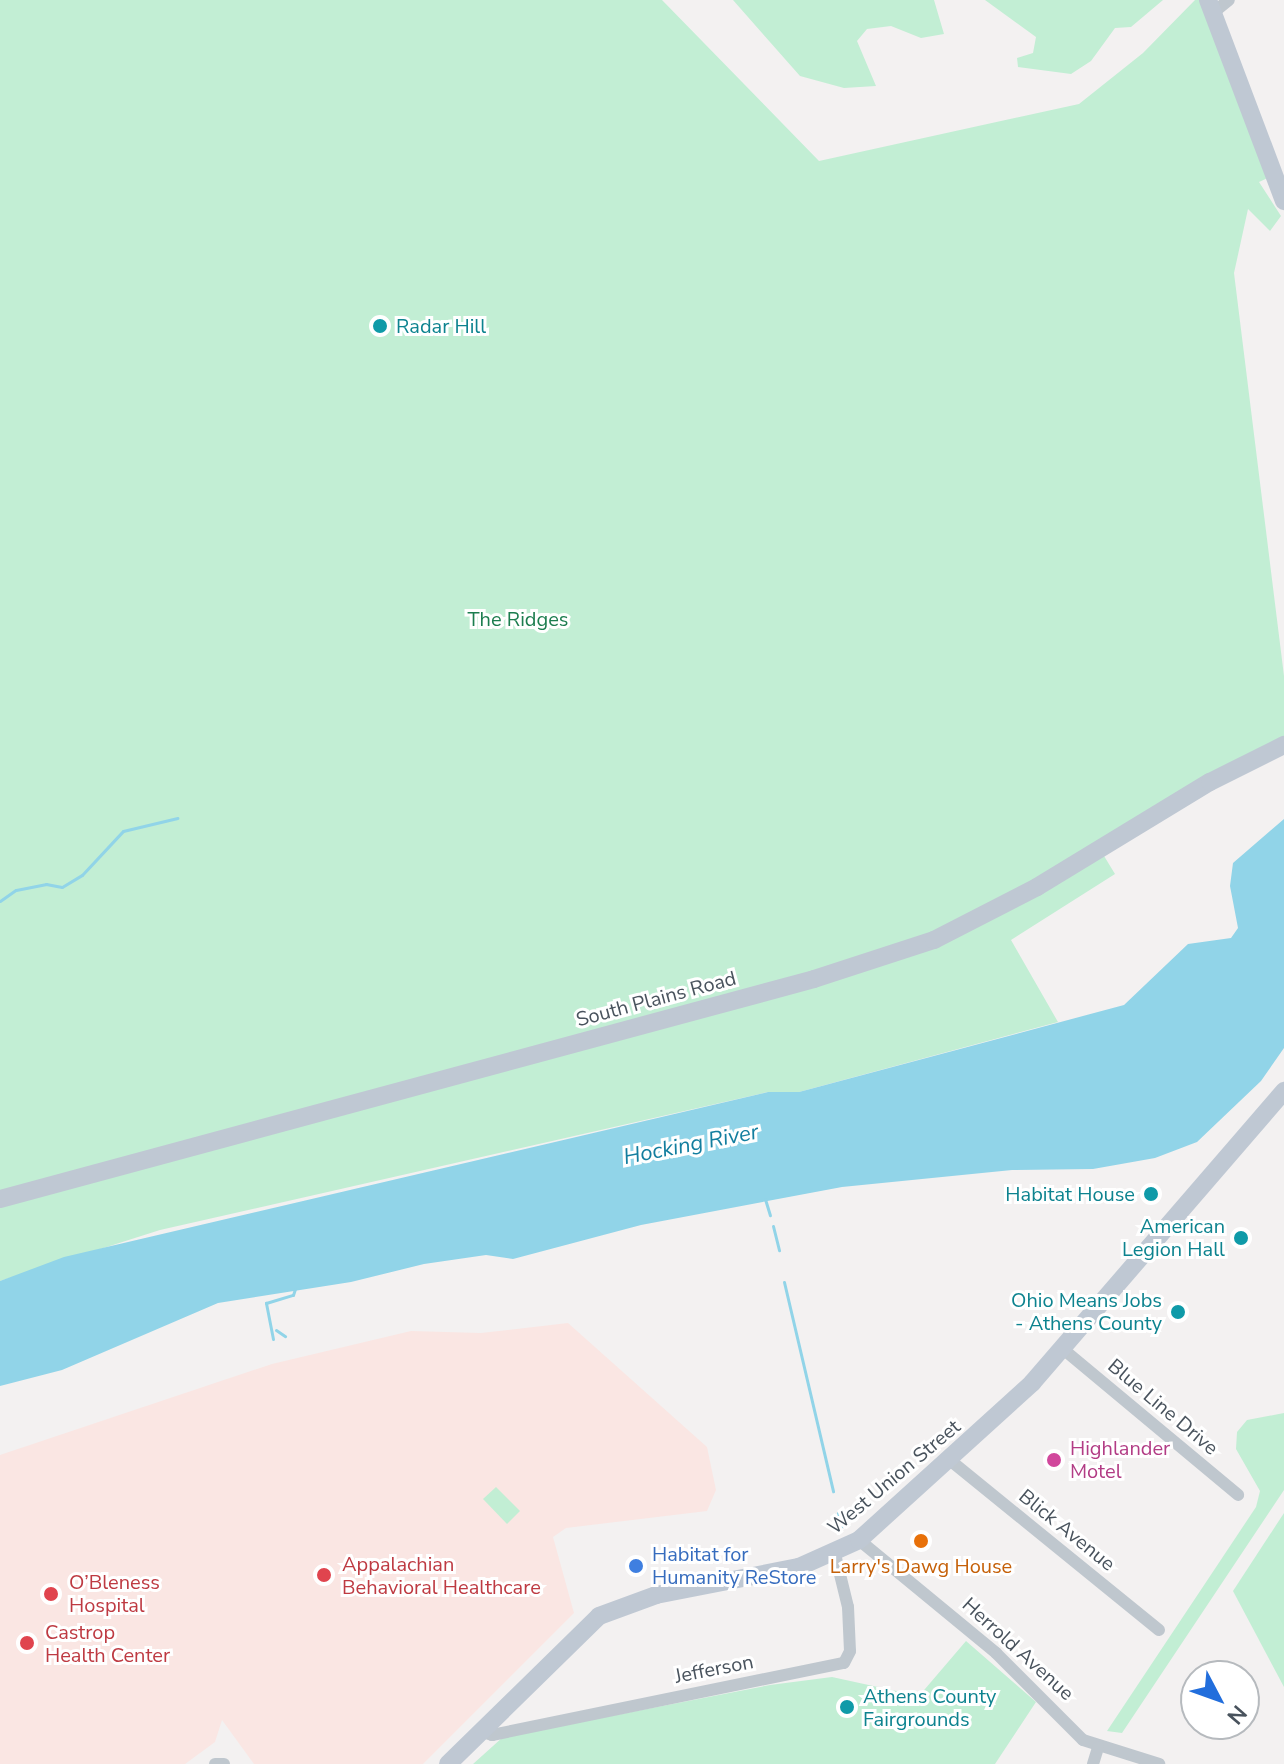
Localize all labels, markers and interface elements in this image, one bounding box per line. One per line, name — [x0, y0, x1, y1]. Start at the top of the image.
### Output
place label: Radar Hill — [396, 314, 486, 338]
marker: Radar Hill — [371, 317, 389, 335]
park label: The Ridges — [468, 607, 568, 631]
street label: South Plains Road — [573, 966, 739, 1032]
water label: Hocking River — [621, 1119, 761, 1171]
place label: Habitat House — [1005, 1182, 1135, 1206]
marker: Habitat House — [1142, 1185, 1160, 1203]
place label: American Legion Hall — [1122, 1214, 1225, 1261]
marker: American Legion Hall — [1232, 1229, 1250, 1247]
place label: Ohio Means Jobs - Athens County — [1011, 1288, 1162, 1335]
marker: Ohio Means Jobs - Athens County — [1169, 1303, 1187, 1321]
street label: Blue Line Drive — [1103, 1354, 1223, 1460]
street label: West Union Street — [823, 1414, 965, 1540]
place label: Highlander Motel — [1070, 1436, 1170, 1483]
marker: Highlander Motel — [1045, 1451, 1063, 1469]
street label: Blick Avenue — [1014, 1484, 1120, 1576]
marker: Larry's Dawg House — [912, 1532, 930, 1550]
place label: Habitat for Humanity ReStore — [652, 1542, 816, 1589]
place label: Appalachian Behavioral Healthcare — [342, 1552, 541, 1599]
place label: Larry's Dawg House — [830, 1554, 1012, 1578]
marker: Habitat for Humanity ReStore — [627, 1557, 645, 1575]
marker: Appalachian Behavioral Healthcare — [313, 1564, 335, 1586]
place label: O’Bleness Hospital — [69, 1570, 160, 1617]
marker: O’Bleness Hospital — [40, 1583, 62, 1605]
street label: Herrold Avenue — [957, 1593, 1079, 1705]
place label: Castrop Health Center — [45, 1620, 170, 1667]
marker: Castrop Health Center — [16, 1632, 38, 1654]
street label: Jefferson — [673, 1650, 755, 1688]
north arrow — [1180, 1660, 1260, 1740]
place label: Athens County Fairgrounds — [863, 1684, 996, 1731]
marker: Athens County Fairgrounds — [838, 1698, 856, 1716]
text: N — [1220, 1698, 1253, 1730]

